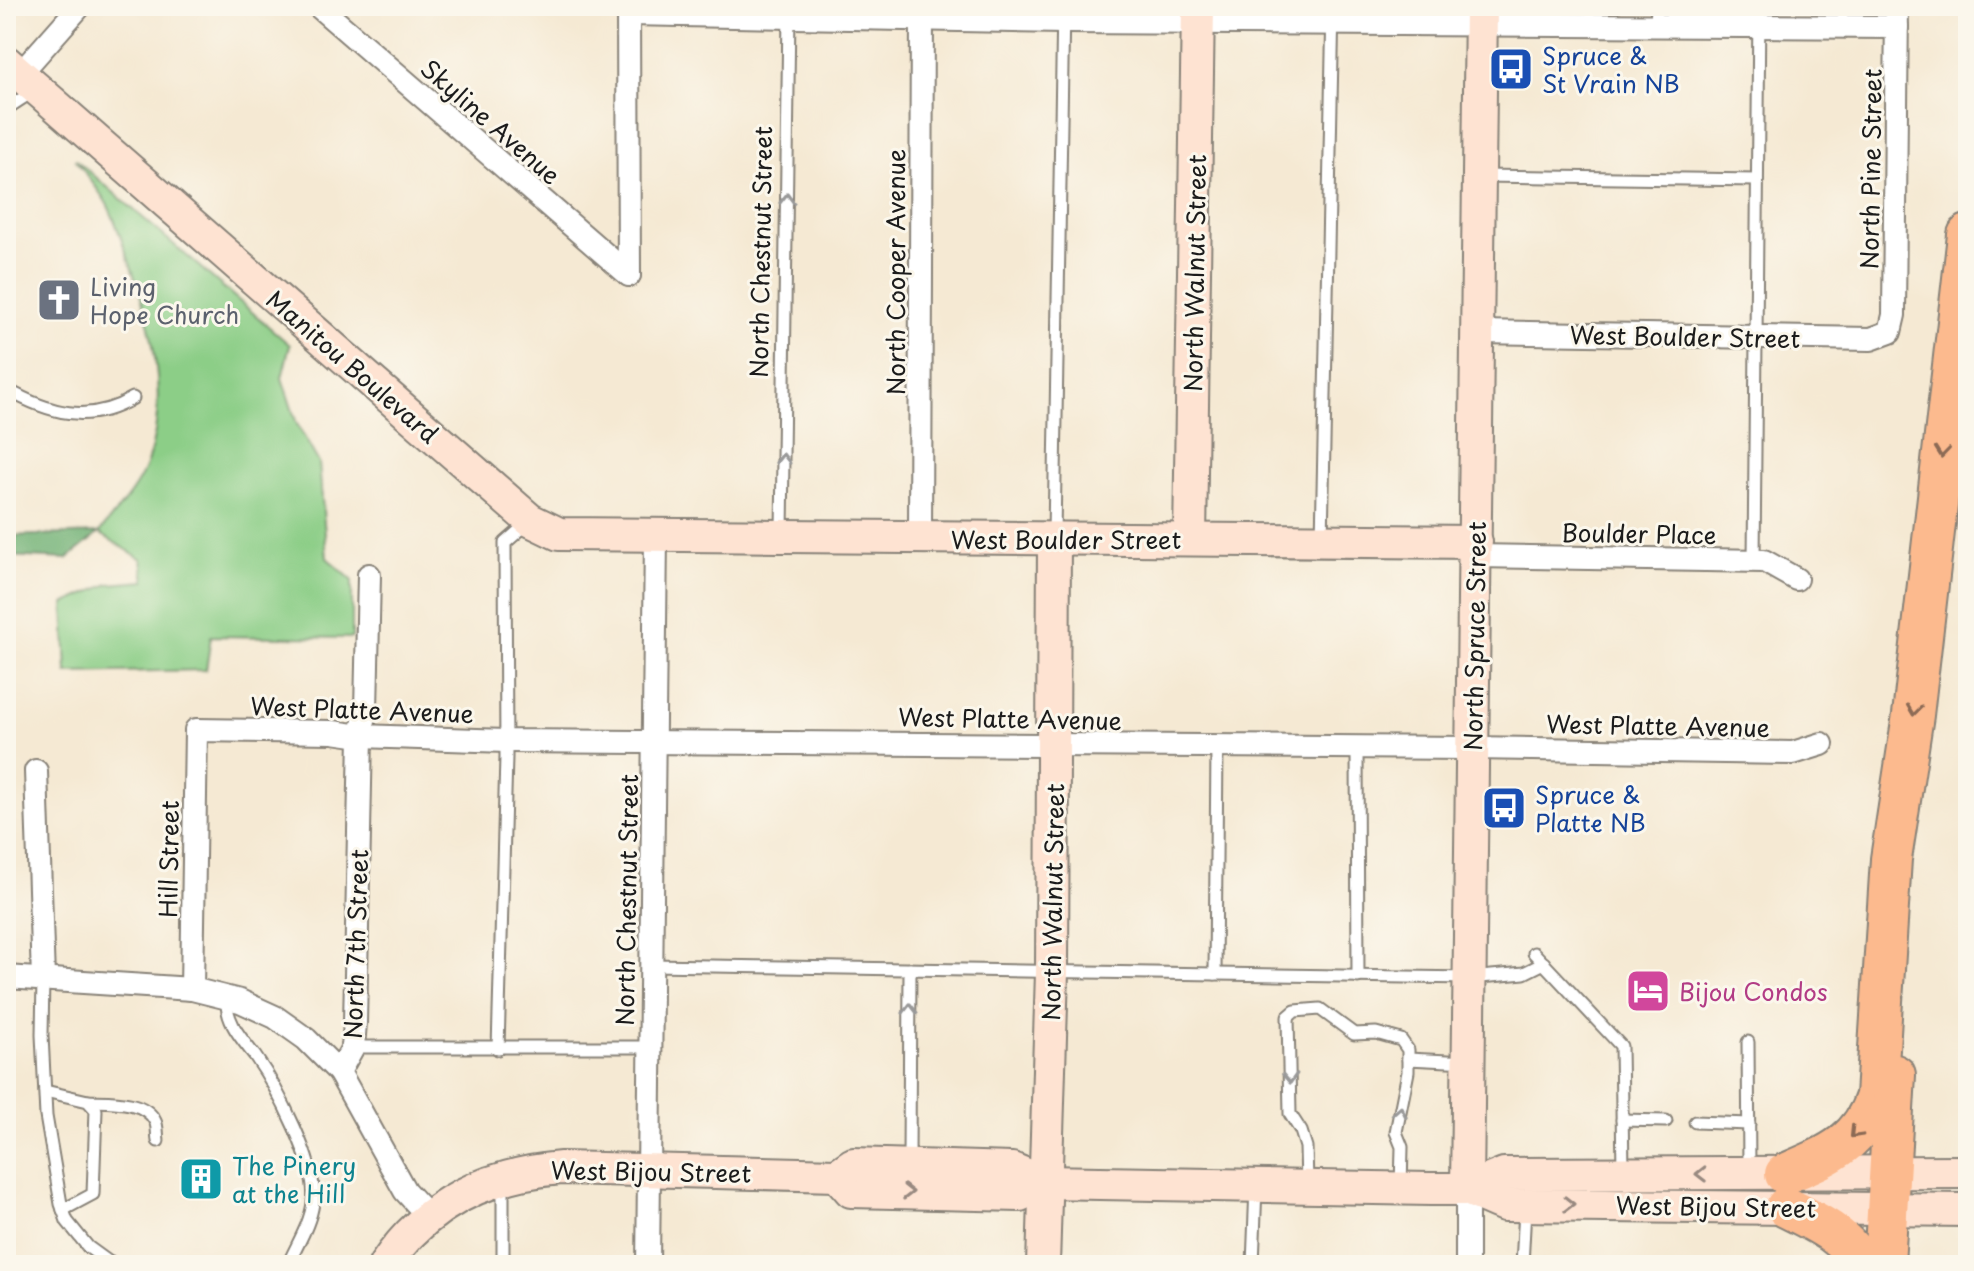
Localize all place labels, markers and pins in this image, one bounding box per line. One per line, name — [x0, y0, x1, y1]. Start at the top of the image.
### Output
place label: Spruce & St Vrain NB — [1542, 37, 1680, 101]
bus stop icon: Spruce & St Vrain NB — [1487, 45, 1535, 93]
place label: Living Hope Church — [90, 268, 239, 332]
church icon: Living Hope Church — [35, 276, 83, 324]
place label: Spruce & Platte NB — [1535, 776, 1646, 840]
bus stop icon: Spruce & Platte NB — [1480, 784, 1528, 832]
hotel icon: Bijou Condos — [1624, 967, 1672, 1015]
place label: Bijou Condos — [1679, 973, 1828, 1009]
place label: The Pinery at the Hill — [232, 1147, 356, 1211]
building icon: The Pinery at the Hill — [177, 1155, 225, 1203]

